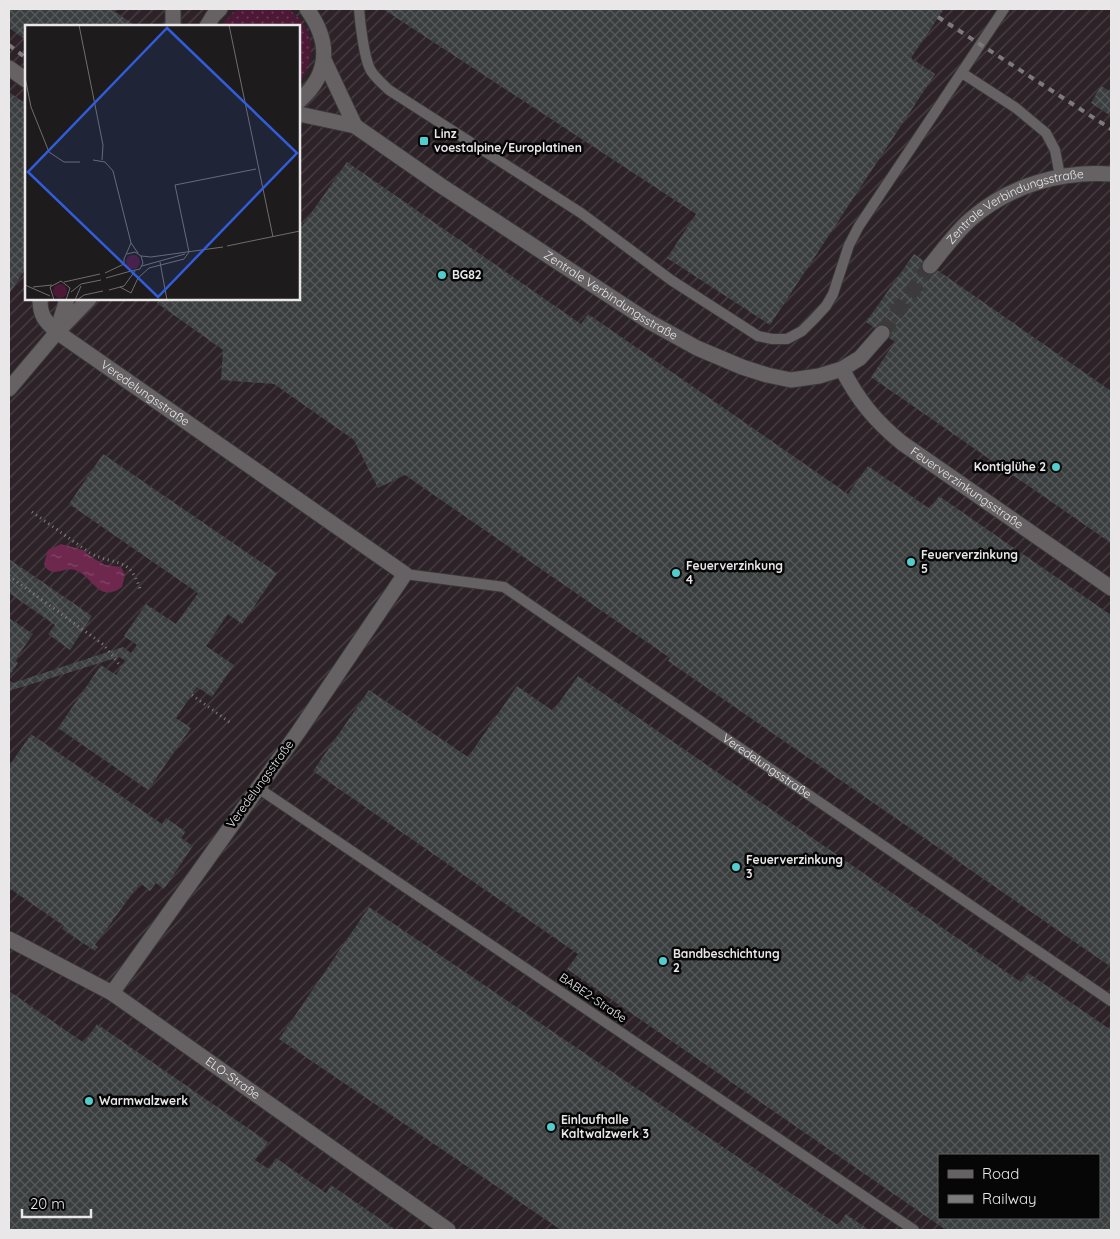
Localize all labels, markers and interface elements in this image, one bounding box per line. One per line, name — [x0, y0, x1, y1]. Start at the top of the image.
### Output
inset map — [25, 25, 300, 300]
place label: Linz voestalpine/Europlatinen — [434, 126, 582, 155]
marker: Linz voestalpine/Europlatinen — [418, 135, 430, 147]
street label: Zentrale Verbindungsstraße — [943, 166, 1084, 247]
street label: Zentrale Verbindungsstraße — [541, 247, 681, 343]
place label: BG82 — [452, 267, 482, 282]
marker: BG82 — [436, 269, 448, 281]
street label: Veredelungsstraße — [98, 357, 193, 429]
street label: Feuerverzinkungsstraße — [908, 443, 1027, 532]
place label: Kontiglühe 2 — [974, 459, 1046, 474]
marker: Kontiglühe 2 — [1050, 461, 1062, 473]
place label: Feuerverzinkung 5 — [921, 547, 1018, 576]
marker: Feuerverzinkung 5 — [905, 556, 917, 568]
place label: Feuerverzinkung 4 — [686, 558, 783, 587]
marker: Feuerverzinkung 4 — [670, 567, 682, 579]
street label: Veredelungsstraße — [720, 730, 815, 802]
street label: Veredelungsstraße — [223, 737, 297, 830]
place label: Feuerverzinkung 3 — [746, 852, 843, 881]
marker: Feuerverzinkung 3 — [730, 861, 742, 873]
place label: Bandbeschichtung 2 — [673, 946, 780, 975]
marker: Bandbeschichtung 2 — [657, 955, 669, 967]
street label: BABE2-Straße — [557, 970, 630, 1026]
street label: ELO-Straße — [203, 1053, 263, 1102]
place label: Warmwalzwerk — [99, 1093, 188, 1108]
marker: Warmwalzwerk — [83, 1095, 95, 1107]
place label: Einlaufhalle Kaltwalzwerk 3 — [561, 1112, 649, 1141]
marker: Einlaufhalle Kaltwalzwerk 3 — [545, 1121, 557, 1133]
legend — [938, 1154, 1100, 1219]
text: Road — [982, 1164, 1019, 1183]
scale bar — [22, 1186, 91, 1218]
text: Railway — [982, 1189, 1037, 1208]
text: 20 m — [30, 1194, 65, 1213]

